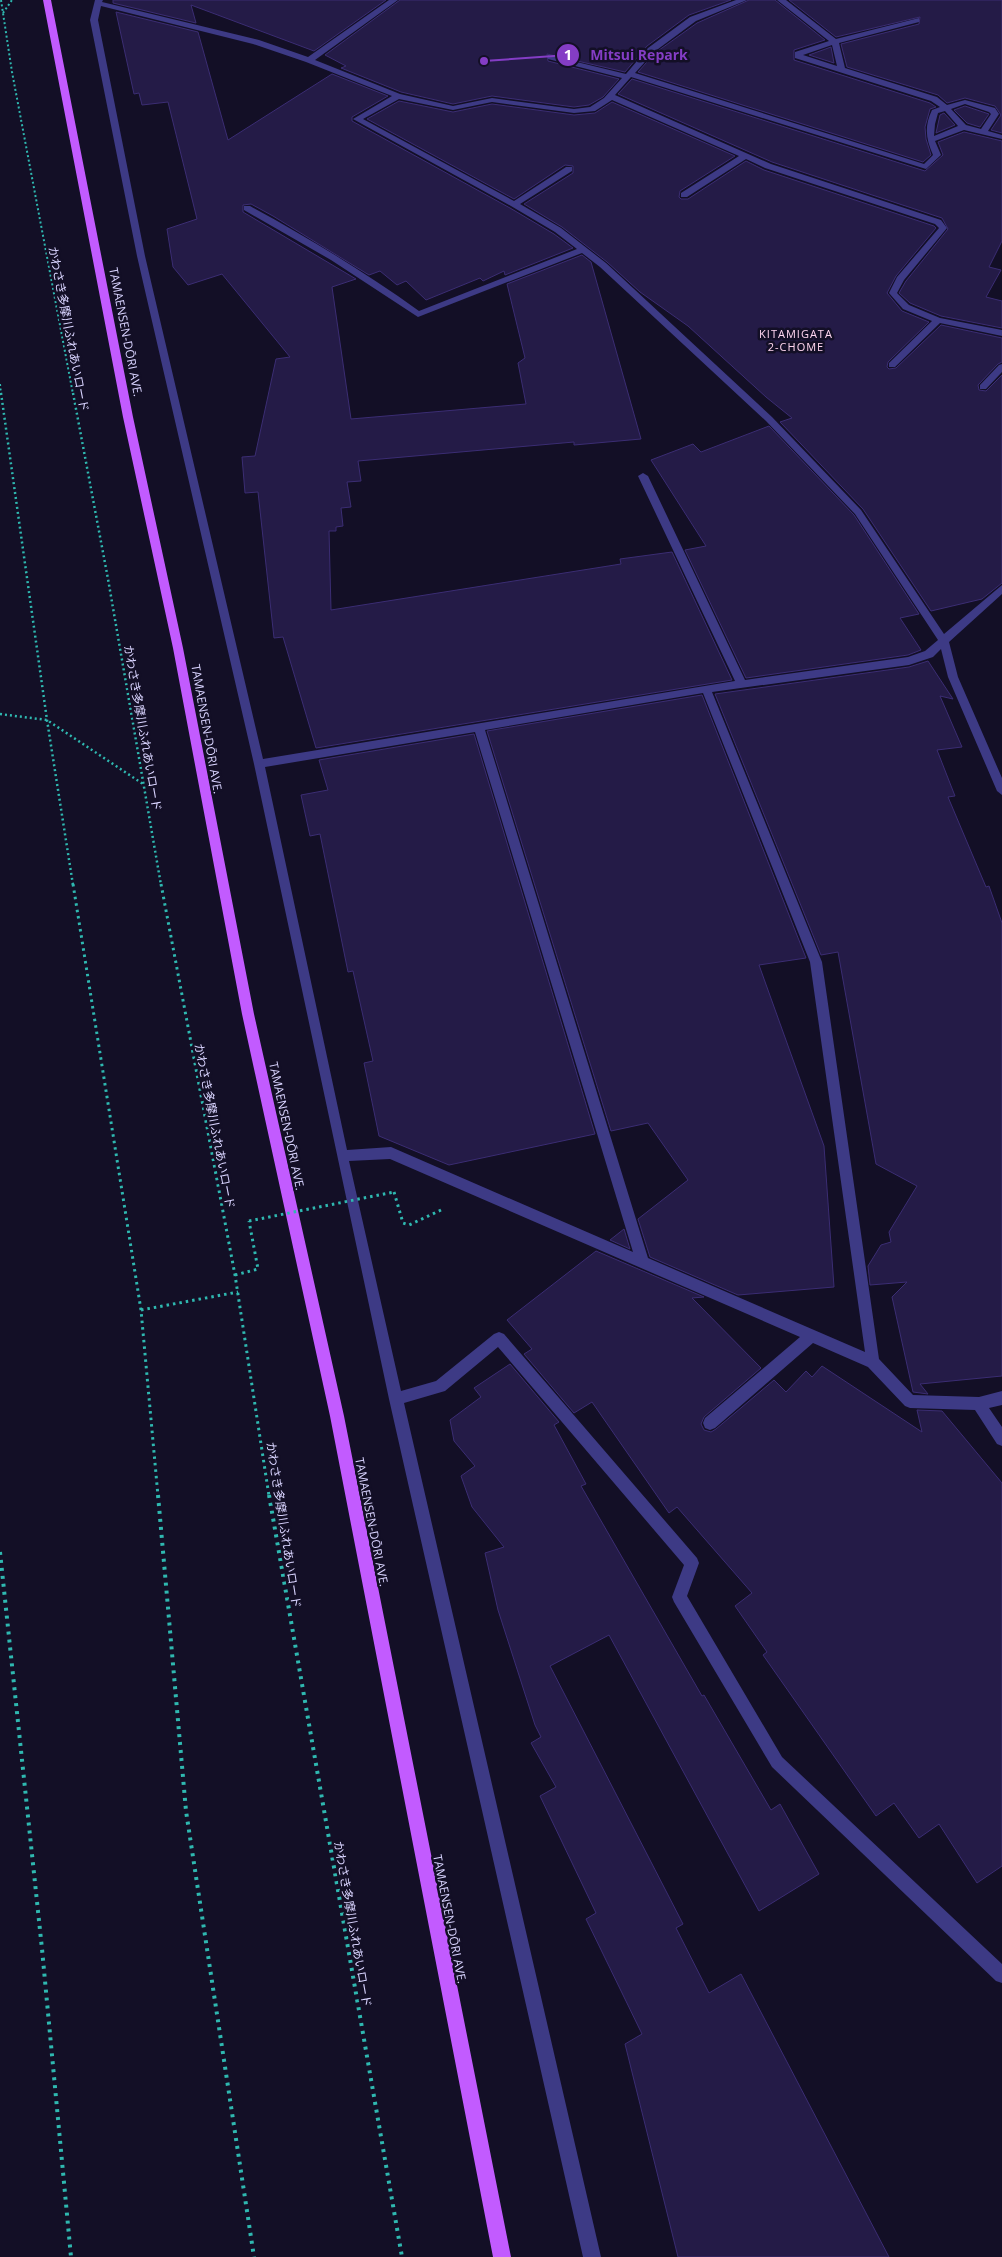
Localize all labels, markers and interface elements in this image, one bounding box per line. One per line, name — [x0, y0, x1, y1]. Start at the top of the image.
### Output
callout: Mitsui Repark — [555, 40, 698, 69]
text: 1 — [564, 44, 572, 64]
text: Mitsui Repark — [590, 45, 688, 64]
street label: かわさき多摩川ふれあいロード — [45, 245, 93, 413]
street label: TAMAENSEN-DŌRI AVE. — [105, 266, 147, 398]
district label: KITAMIGATA 2-CHOME — [759, 326, 833, 354]
street label: かわさき多摩川ふれあいロード — [120, 644, 166, 812]
street label: TAMAENSEN-DŌRI AVE. — [187, 663, 227, 795]
street label: かわさき多摩川ふれあいロード — [191, 1042, 239, 1210]
street label: TAMAENSEN-DŌRI AVE. — [265, 1060, 309, 1192]
street label: かわさき多摩川ふれあいロード — [262, 1441, 306, 1609]
street label: TAMAENSEN-DŌRI AVE. — [351, 1456, 393, 1588]
street label: かわさき多摩川ふれあいロード — [330, 1840, 376, 2008]
street label: TAMAENSEN-DŌRI AVE. — [429, 1853, 471, 1985]

